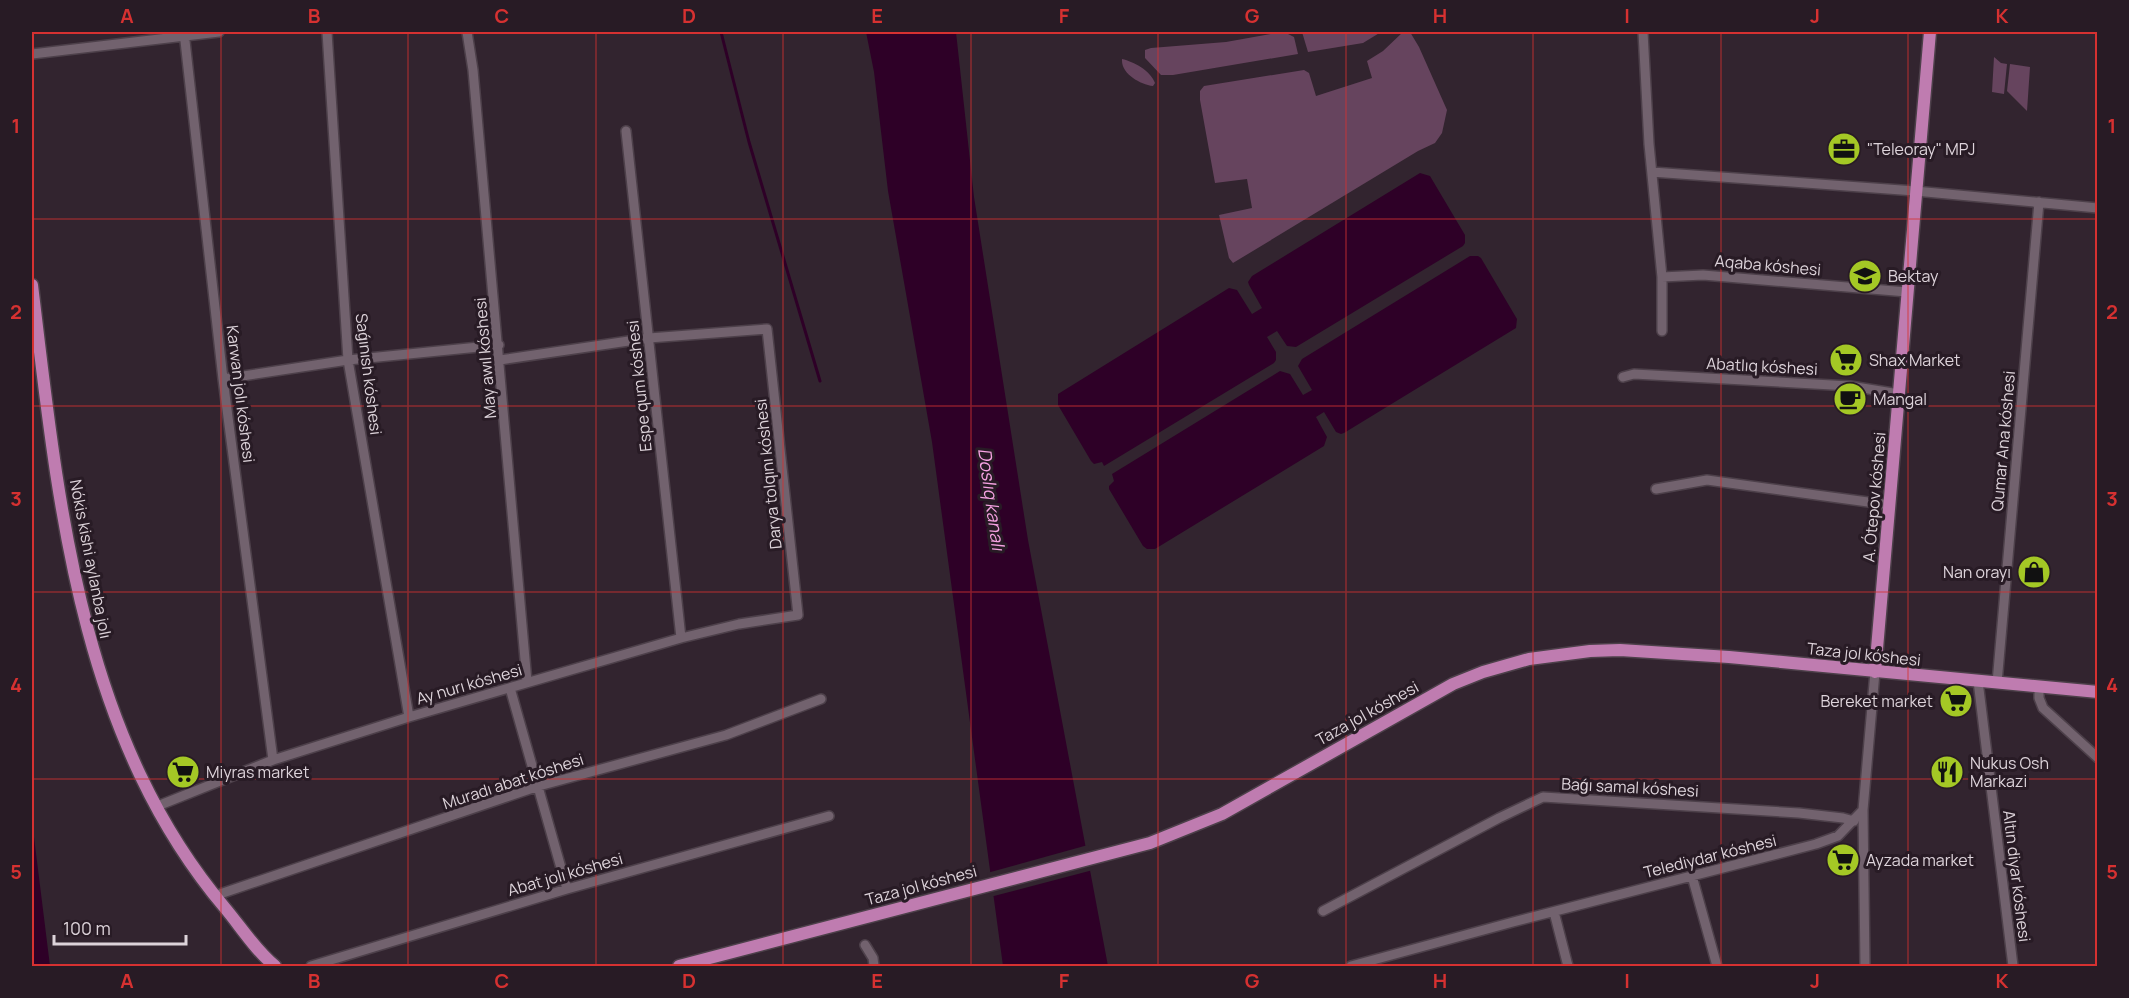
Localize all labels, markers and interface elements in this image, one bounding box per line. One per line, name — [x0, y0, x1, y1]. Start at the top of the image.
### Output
text: A — [120, 2, 134, 29]
text: B — [308, 2, 321, 29]
text: C — [495, 2, 509, 29]
text: D — [682, 2, 696, 29]
text: E — [871, 2, 883, 29]
text: F — [1059, 2, 1070, 29]
text: G — [1245, 2, 1260, 29]
text: H — [1433, 2, 1447, 29]
text: I — [1624, 2, 1630, 29]
text: J — [1810, 2, 1820, 29]
text: K — [1996, 2, 2009, 29]
text: 1 — [12, 112, 20, 139]
text: 1 — [2108, 112, 2116, 139]
office icon: "Teleoray" MPJ — [1826, 131, 1862, 167]
place label: "Teleoray" MPJ — [1867, 138, 1975, 160]
street label: Aqaba kóshesi — [1714, 249, 1822, 281]
school or university icon: Bektay — [1847, 258, 1883, 294]
place label: Bektay — [1888, 265, 1939, 287]
street label: May awıl kóshesi — [469, 296, 501, 420]
text: 2 — [10, 298, 22, 325]
text: 2 — [2106, 298, 2118, 325]
street label: Saǵınısh kóshesi — [351, 312, 387, 436]
street label: Espe qum kóshesi — [621, 319, 657, 453]
street label: Karwan jolı kóshesi — [222, 324, 260, 464]
supermarket icon: Shax Market — [1828, 342, 1864, 378]
place label: Shax Market — [1869, 349, 1961, 371]
street label: Abatlıq kóshesi — [1706, 352, 1818, 380]
street label: Qumar Ana kóshesi — [1986, 370, 2020, 512]
cafe icon: Mangal — [1832, 381, 1868, 417]
place label: Mangal — [1873, 388, 1927, 410]
street label: Darya tolqını kóshesi — [749, 398, 787, 550]
street label: A. Ótepov kóshesi — [1857, 431, 1891, 563]
water label: Doslıq kanalı — [973, 446, 1011, 553]
street label: Nókis kishi aylanba jolı — [65, 478, 117, 640]
text: 3 — [10, 485, 22, 512]
text: 3 — [2106, 485, 2118, 512]
shop icon: Nan orayı — [2016, 554, 2052, 590]
place label: Nan orayı — [1943, 561, 2011, 583]
street label: Taza jol kóshesi — [1806, 637, 1922, 671]
street label: Ay nurı kóshesi — [413, 658, 525, 710]
text: 4 — [10, 671, 22, 698]
text: 4 — [2106, 671, 2118, 698]
street label: Taza jol kóshesi — [1312, 676, 1422, 750]
supermarket icon: Bereket market — [1938, 683, 1974, 719]
place label: Bereket market — [1820, 690, 1933, 712]
street label: Muradı abat kóshesi — [440, 748, 586, 814]
place label: Nukus Osh Markazi — [1970, 752, 2049, 792]
supermarket icon: Miyras market — [165, 754, 201, 790]
restaurant icon: Nukus Osh Markazi — [1929, 754, 1965, 790]
place label: Miyras market — [206, 761, 309, 783]
street label: Baǵı samal kóshesi — [1561, 772, 1699, 802]
street label: Altın diyar kóshesi — [1998, 809, 2036, 943]
street label: Telediydar kóshesi — [1641, 829, 1779, 883]
supermarket icon: Ayzada market — [1825, 842, 1861, 878]
street label: Abat jolı kóshesi — [505, 847, 625, 901]
place label: Ayzada market — [1866, 849, 1974, 871]
text: 5 — [10, 858, 22, 885]
text: 5 — [2106, 858, 2118, 885]
street label: Taza jol kóshesi — [863, 860, 979, 910]
scale bar — [54, 908, 186, 946]
text: 100 m — [63, 916, 111, 940]
text: A — [120, 967, 134, 994]
text: B — [308, 967, 321, 994]
text: C — [495, 967, 509, 994]
text: D — [682, 967, 696, 994]
text: E — [871, 967, 883, 994]
text: F — [1059, 967, 1070, 994]
text: G — [1245, 967, 1260, 994]
text: H — [1433, 967, 1447, 994]
text: I — [1624, 967, 1630, 994]
text: J — [1810, 967, 1820, 994]
text: K — [1996, 967, 2009, 994]

